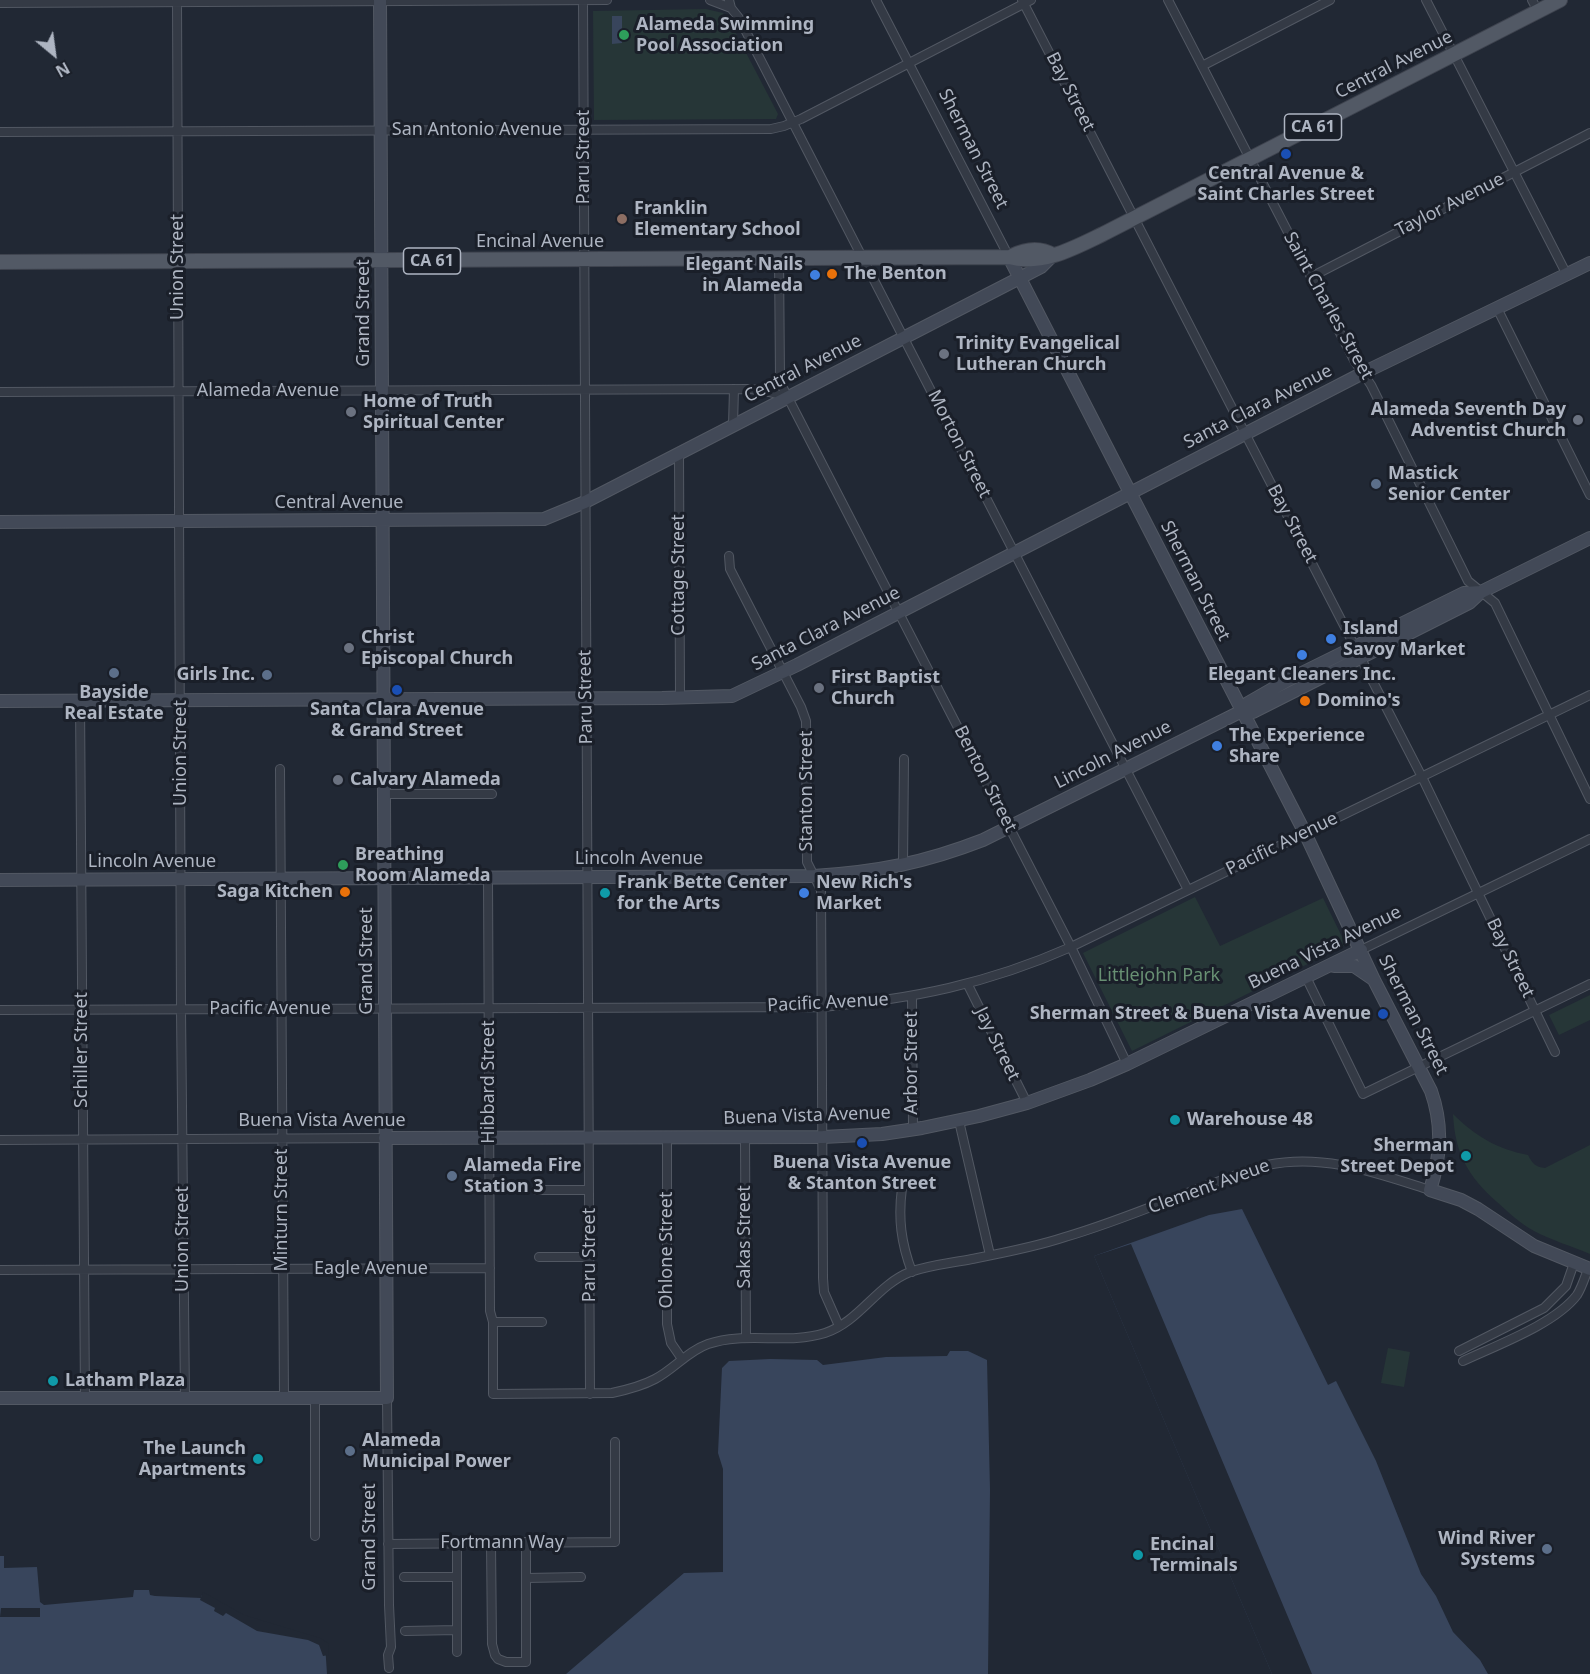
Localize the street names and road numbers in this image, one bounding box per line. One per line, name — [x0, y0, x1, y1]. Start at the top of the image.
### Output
street label: Central Avenue — [1332, 26, 1456, 104]
street label: Bay Street — [1041, 49, 1099, 135]
street label: Sherman Street — [934, 85, 1012, 213]
street label: Paru Street — [573, 110, 595, 204]
road number: CA 61 — [1284, 114, 1342, 140]
street label: San Antonio Avenue — [392, 119, 562, 141]
street label: Taylor Avenue — [1392, 168, 1508, 242]
street label: Union Street — [167, 214, 189, 320]
street label: Saint Charles Street — [1278, 228, 1378, 384]
street label: Encinal Avenue — [476, 231, 604, 253]
road number: CA 61 — [404, 248, 460, 274]
street label: Grand Street — [353, 259, 375, 367]
street label: Central Avenue — [741, 330, 865, 408]
street label: Santa Clara Avenue — [1180, 360, 1336, 454]
street label: Alameda Avenue — [197, 380, 339, 402]
street label: Morton Street — [923, 386, 995, 502]
street label: Bay Street — [1262, 481, 1322, 567]
street label: Central Avenue — [275, 492, 403, 514]
street label: Cottage Street — [668, 514, 690, 636]
street label: Sherman Street — [1156, 517, 1234, 645]
street label: Santa Clara Avenue — [748, 582, 904, 676]
street label: Paru Street — [574, 650, 598, 744]
street label: Union Street — [170, 700, 192, 806]
street label: Lincoln Avenue — [1051, 716, 1175, 794]
street label: Benton Street — [949, 722, 1021, 836]
street label: Stanton Street — [796, 730, 818, 852]
street label: Pacific Avenue — [1223, 808, 1341, 880]
street label: Lincoln Avenue — [575, 848, 703, 870]
street label: Lincoln Avenue — [88, 851, 216, 873]
street label: Buena Vista Avenue — [1245, 902, 1405, 994]
street label: Grand Street — [356, 907, 378, 1015]
street label: Bay Street — [1481, 915, 1539, 1001]
street label: Sherman Street — [1374, 951, 1452, 1079]
street label: Pacific Avenue — [767, 989, 889, 1017]
street label: Schiller Street — [71, 992, 93, 1108]
street label: Pacific Avenue — [209, 998, 331, 1020]
street label: Jay Street — [970, 1004, 1024, 1084]
street label: Arbor Street — [901, 1011, 923, 1115]
street label: Hibbard Street — [478, 1020, 500, 1144]
street label: Buena Vista Avenue — [723, 1102, 891, 1130]
street label: Buena Vista Avenue — [238, 1110, 406, 1132]
street label: Minturn Street — [271, 1148, 293, 1272]
street label: Clement Aveue — [1145, 1155, 1273, 1219]
street label: Sakas Street — [734, 1185, 756, 1289]
street label: Union Street — [172, 1186, 194, 1292]
street label: Ohlone Street — [656, 1192, 678, 1308]
street label: Paru Street — [579, 1208, 601, 1302]
street label: Eagle Avenue — [314, 1258, 428, 1280]
street label: Grand Street — [359, 1483, 381, 1591]
street label: Fortmann Way — [440, 1532, 564, 1554]

